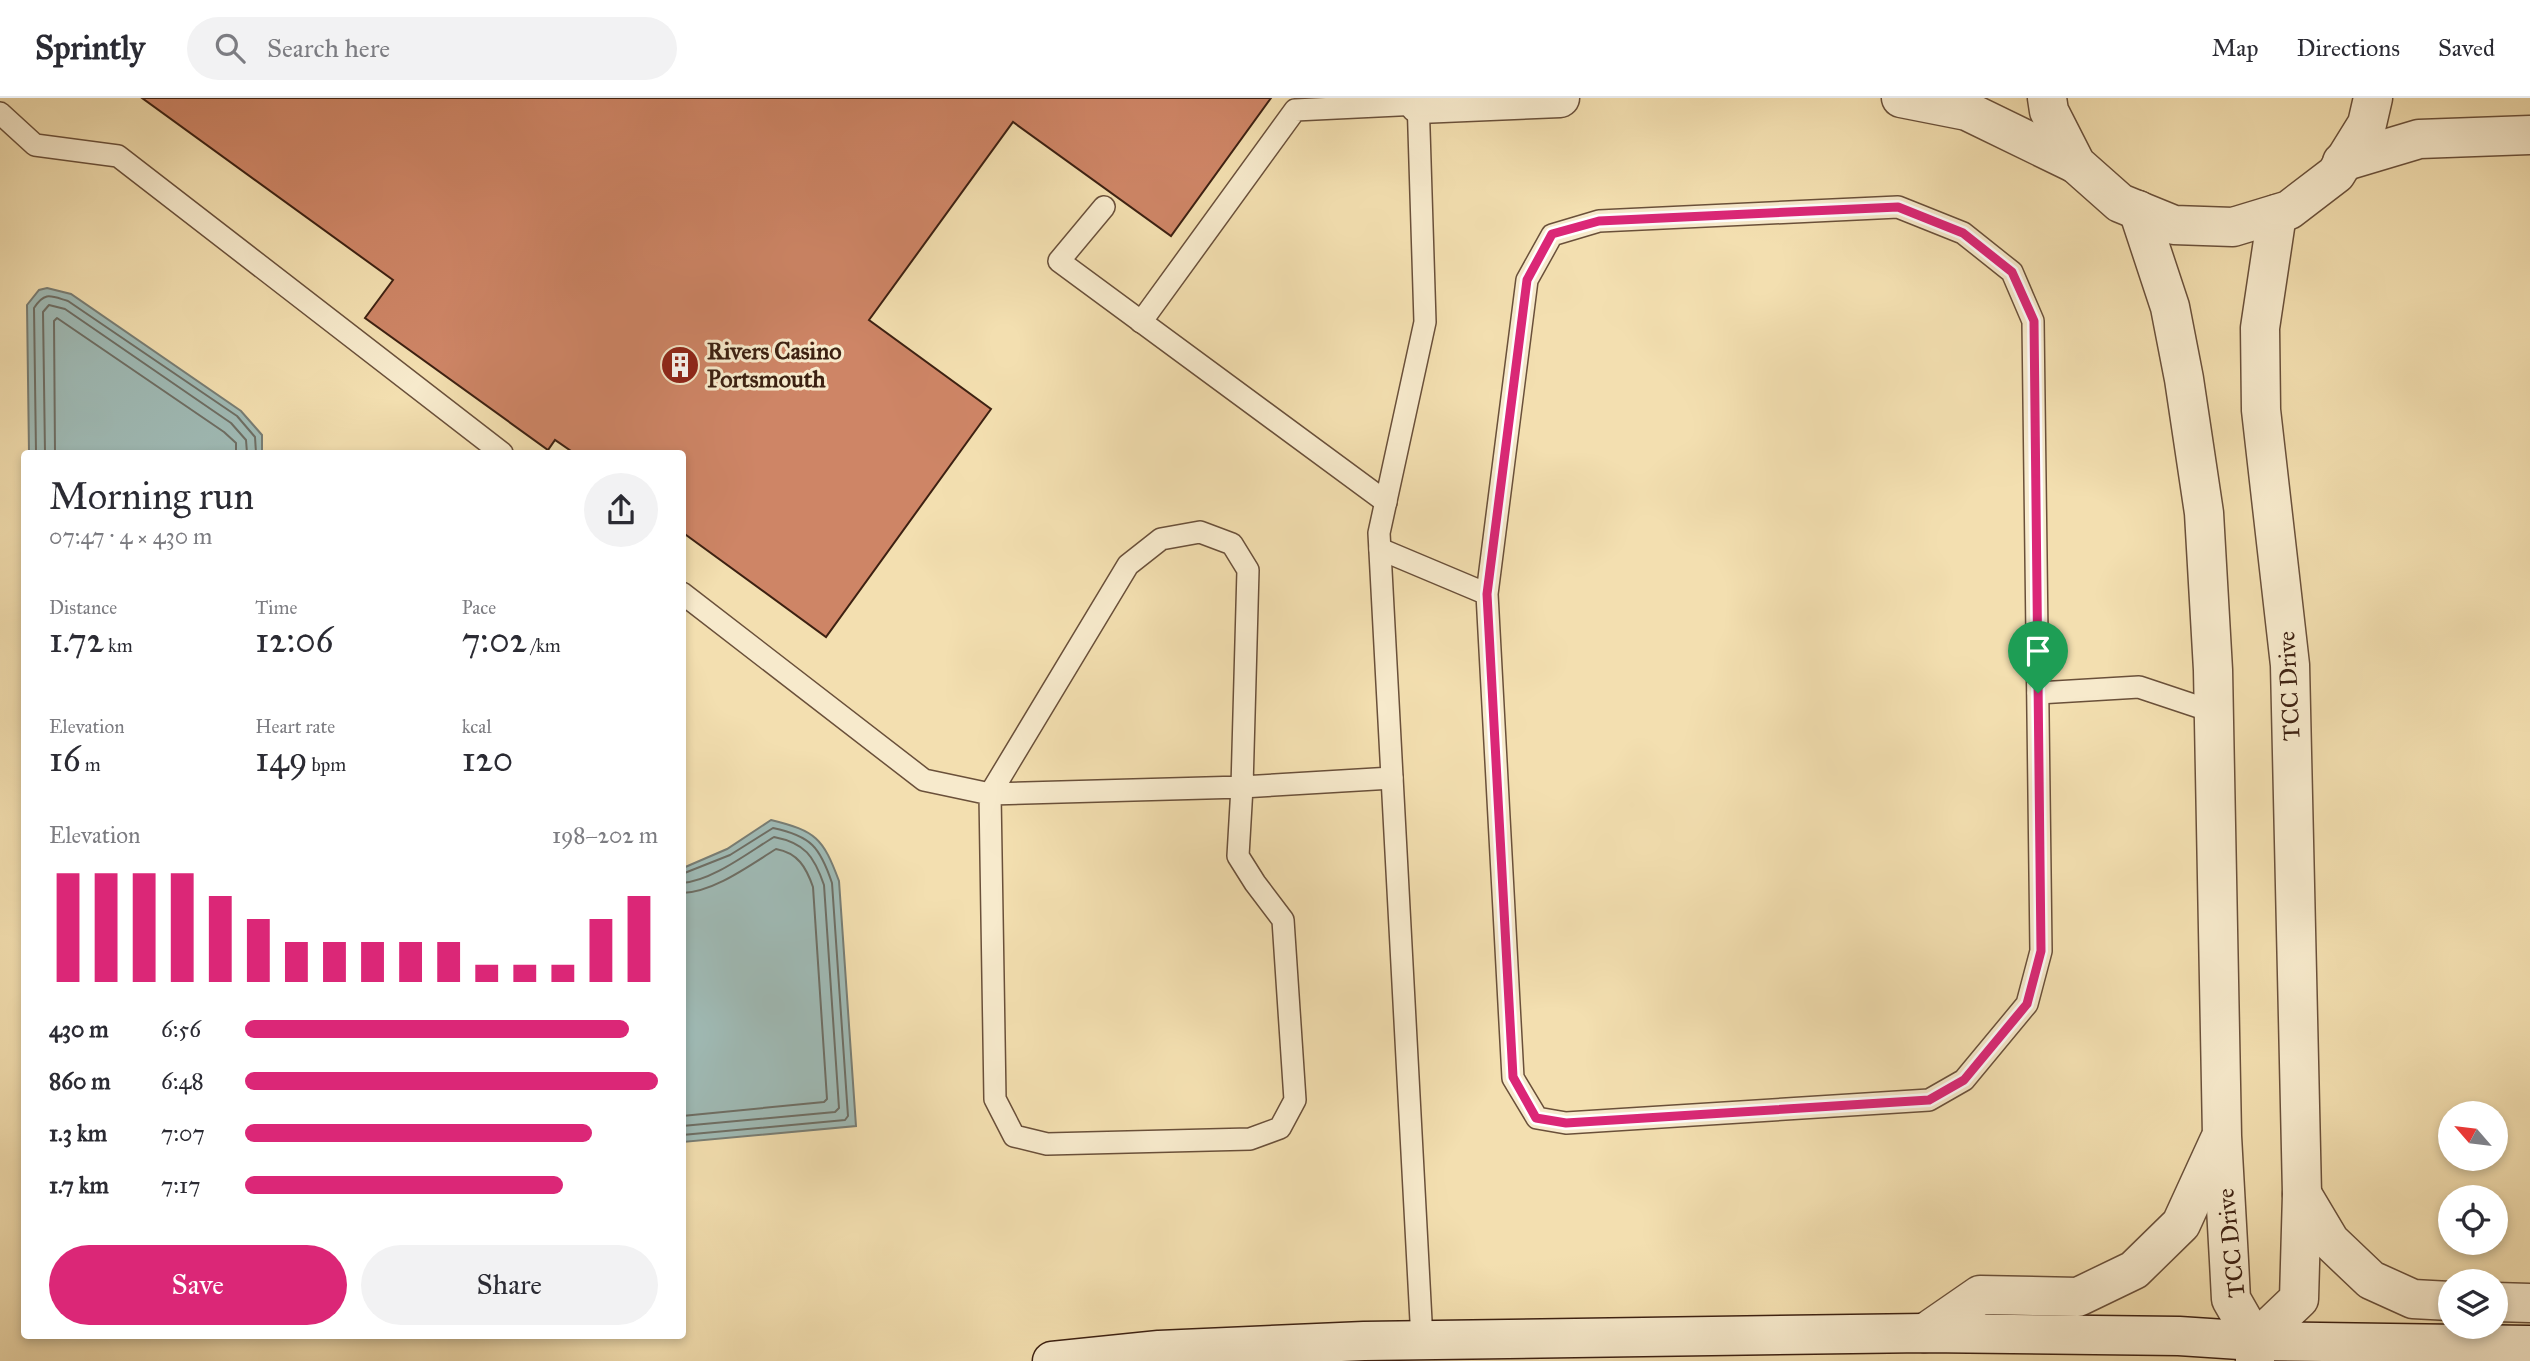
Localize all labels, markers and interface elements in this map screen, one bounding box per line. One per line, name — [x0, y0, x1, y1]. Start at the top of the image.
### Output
search box — [187, 17, 677, 80]
text: Sprintly — [35, 28, 145, 68]
icon: search — [211, 29, 249, 67]
text: Search here — [267, 32, 390, 64]
text: Map — [2212, 33, 2259, 63]
text: Directions — [2297, 33, 2400, 63]
text: Saved — [2438, 33, 2495, 63]
place label: Rivers Casino Portsmouth — [707, 336, 841, 394]
building icon: Rivers Casino Portsmouth — [659, 344, 701, 386]
text: Morning run — [49, 473, 254, 519]
button: share — [584, 473, 658, 547]
text: 07:47 · 4 × 430 m — [49, 522, 212, 550]
text: Distance — [49, 596, 117, 619]
text: Time — [255, 596, 297, 619]
text: Pace — [462, 596, 496, 619]
text: 1.72 — [49, 619, 104, 662]
text: 12:06 — [255, 619, 334, 662]
text: 7:02 — [462, 619, 527, 662]
pin — [2008, 621, 2068, 693]
street label: TCC Drive — [2271, 630, 2307, 742]
icon: arrive — [2019, 632, 2057, 670]
text: km — [104, 634, 133, 657]
text: /km — [527, 634, 561, 657]
text: Elevation — [49, 715, 124, 738]
text: Heart rate — [255, 715, 335, 738]
text: kcal — [462, 715, 492, 738]
text: 16 — [49, 738, 81, 781]
text: 149 — [255, 738, 307, 781]
text: 120 — [462, 738, 513, 781]
text: m — [81, 753, 101, 776]
text: bpm — [307, 753, 346, 776]
text: Elevation — [49, 821, 140, 849]
text: 198–202 m — [552, 821, 658, 849]
text: 430 m — [49, 1015, 109, 1043]
text: 6:56 — [161, 1015, 201, 1043]
text: 860 m — [49, 1067, 111, 1095]
text: 6:48 — [161, 1067, 204, 1095]
north arrow — [2438, 1101, 2508, 1171]
map controls — [2438, 1101, 2508, 1339]
text: 1.3 km — [49, 1119, 107, 1147]
text: 7:07 — [161, 1119, 205, 1147]
text: 1.7 km — [49, 1171, 109, 1199]
text: 7:17 — [161, 1171, 200, 1199]
button: locate — [2438, 1185, 2508, 1255]
street label: TCC Drive — [2210, 1187, 2252, 1299]
button: Save — [49, 1245, 347, 1325]
button: Share — [361, 1245, 658, 1325]
button: layers — [2438, 1269, 2508, 1339]

